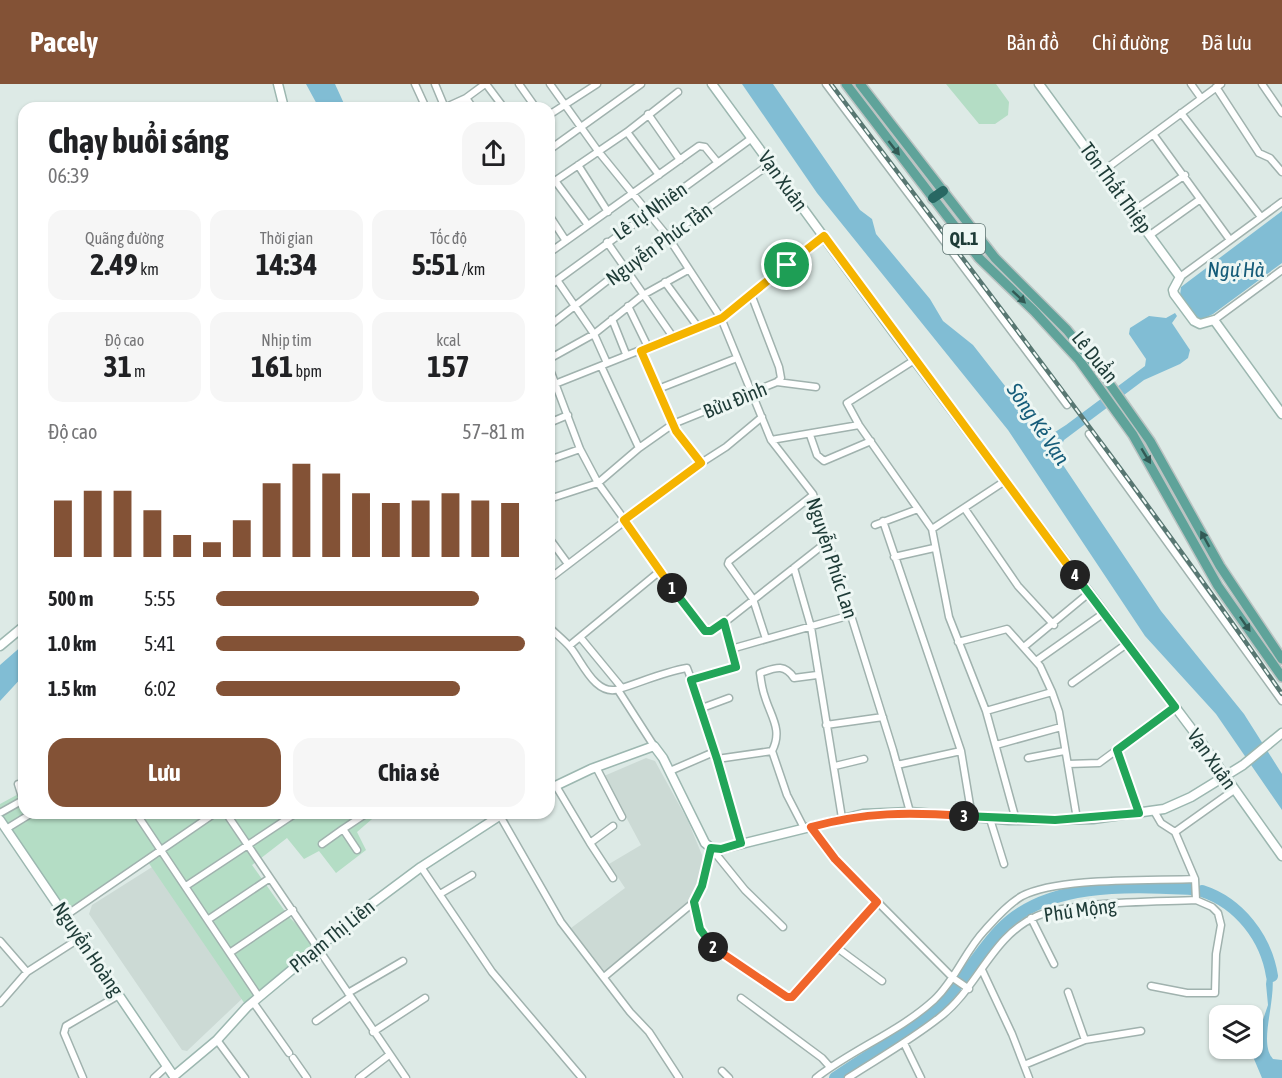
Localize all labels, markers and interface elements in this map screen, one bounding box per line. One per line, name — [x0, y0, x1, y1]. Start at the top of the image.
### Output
text: Pacely — [30, 26, 98, 58]
text: Bản đồ — [1006, 30, 1059, 54]
text: Chỉ đường — [1092, 30, 1169, 54]
text: Đã lưu — [1202, 30, 1252, 54]
text: Chạy buổi sáng — [48, 122, 229, 160]
button: share — [462, 122, 525, 185]
street label: Tôn Thất Thiệp — [1076, 138, 1157, 238]
one-way arrow — [887, 140, 899, 155]
street label: Vạn Xuân — [754, 146, 813, 215]
text: 06:39 — [48, 164, 89, 187]
street label: Lê Tự Nhiên — [608, 177, 691, 244]
street label: Nguyễn Phúc Tần — [601, 197, 716, 290]
road number: QL.1 — [943, 224, 985, 254]
text: Quãng đường — [85, 229, 164, 247]
text: Thời gian — [260, 229, 313, 247]
text: Tốc độ — [430, 229, 467, 247]
pin — [761, 239, 812, 290]
text: 2.49 — [90, 247, 138, 281]
text: 14:34 — [256, 247, 317, 281]
text: 5:51 — [412, 247, 459, 281]
icon: arrive — [770, 248, 803, 281]
water label: Ngự Hà — [1207, 257, 1265, 281]
text: km — [138, 260, 159, 278]
text: /km — [459, 260, 485, 278]
one-way arrow — [1011, 290, 1026, 304]
street label: Lê Duẩn — [1068, 326, 1123, 387]
text: Độ cao — [105, 331, 144, 349]
text: Nhịp tim — [261, 331, 312, 349]
text: kcal — [436, 331, 461, 349]
text: 31 — [104, 349, 132, 383]
text: 161 — [251, 349, 293, 383]
text: 157 — [427, 349, 470, 383]
text: m — [132, 362, 145, 380]
text: bpm — [293, 362, 322, 380]
street label: Bửu Đình — [700, 376, 770, 423]
water label: Sông Kẻ Vạn — [1002, 377, 1075, 469]
text: Độ cao — [48, 420, 97, 443]
text: 57–81 m — [462, 420, 525, 443]
one-way arrow — [1141, 448, 1152, 464]
street label: Nguyễn Phúc Lan — [802, 495, 863, 621]
one-way arrow — [1200, 530, 1210, 547]
pin: 4 — [1060, 560, 1090, 590]
text: 4 — [1071, 566, 1079, 584]
pin: 1 — [657, 573, 687, 603]
text: 1 — [668, 579, 676, 597]
text: 500 m — [48, 587, 93, 610]
text: 5:55 — [144, 587, 176, 610]
one-way arrow — [1239, 615, 1251, 631]
text: 1.0 km — [48, 632, 96, 655]
text: 5:41 — [144, 632, 176, 655]
text: 1.5 km — [48, 677, 96, 700]
text: 6:02 — [144, 677, 176, 700]
street label: Vạn Xuân — [1183, 724, 1242, 793]
button: Lưu — [48, 738, 281, 807]
button: Chia sẻ — [293, 738, 525, 807]
pin: 3 — [949, 801, 979, 831]
text: 3 — [960, 807, 968, 825]
street label: Phú Mộng — [1042, 893, 1118, 926]
street label: Phạm Thị Liên — [285, 894, 379, 977]
street label: Nguyễn Hoàng — [49, 897, 128, 1000]
pin: 2 — [698, 932, 728, 962]
text: 2 — [709, 938, 717, 956]
map controls — [1209, 1005, 1263, 1059]
button: layers — [1209, 1005, 1263, 1059]

